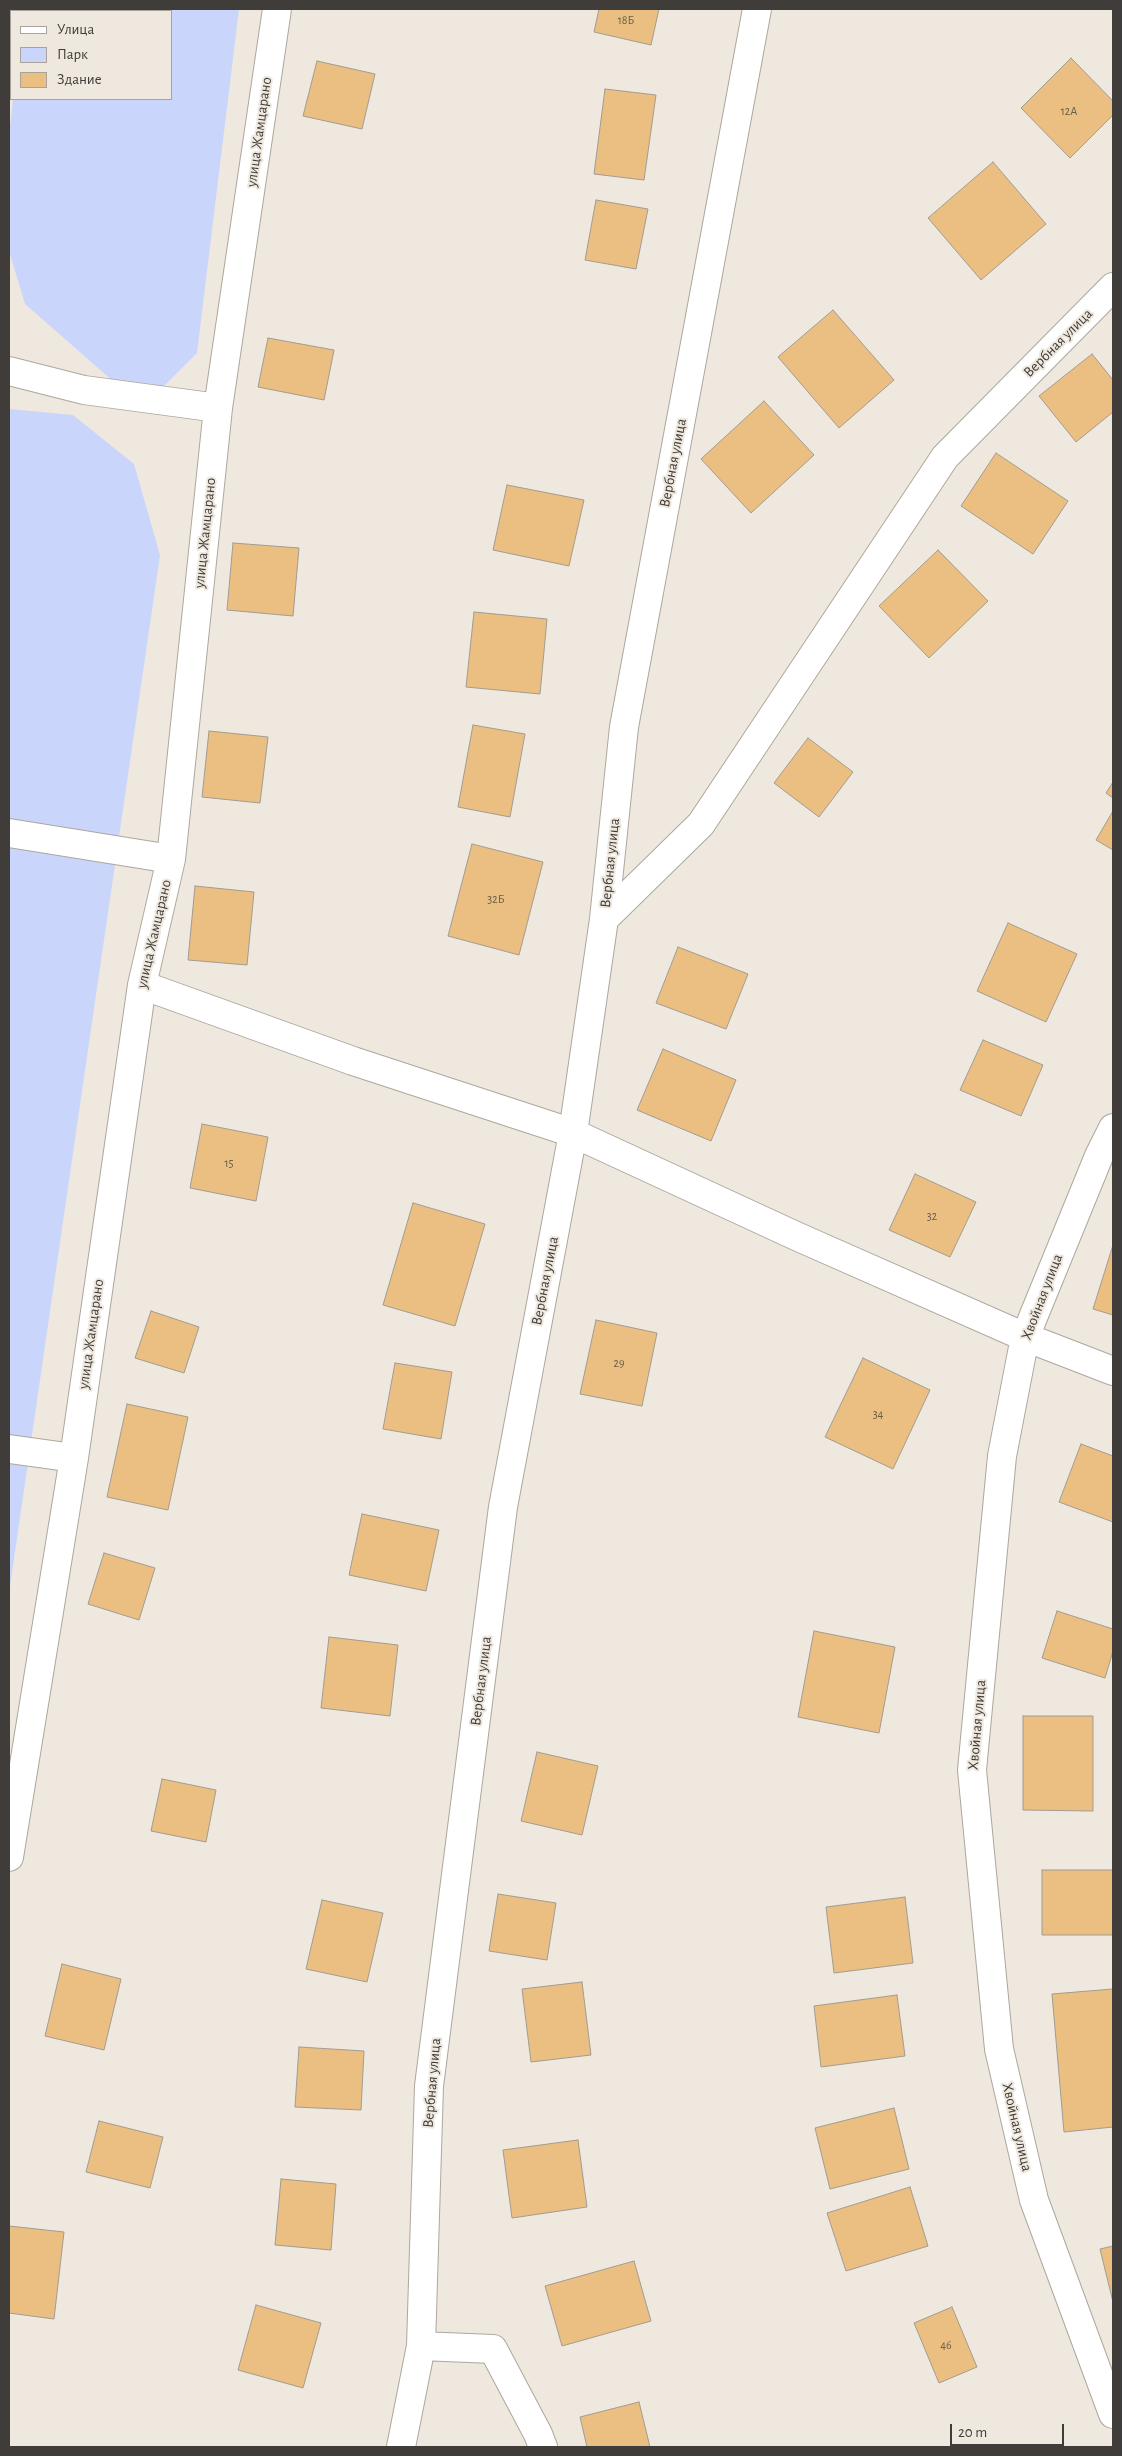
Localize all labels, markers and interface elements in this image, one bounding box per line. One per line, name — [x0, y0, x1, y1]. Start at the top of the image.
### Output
legend — [10, 10, 172, 100]
house number: 18Б — [618, 13, 634, 27]
text: Улица — [57, 22, 94, 37]
text: Парк — [57, 47, 88, 62]
text: Здание — [57, 72, 102, 87]
street label: улица Жамцарано — [242, 76, 276, 188]
house number: 12А — [1061, 104, 1077, 118]
street label: Вербная улица — [1020, 305, 1096, 381]
street label: Вербная улица — [656, 417, 690, 509]
street label: улица Жамцарано — [190, 477, 220, 589]
street label: Вербная улица — [596, 817, 624, 909]
street label: улица Жамцарано — [133, 878, 175, 990]
house number: 32Б — [487, 892, 505, 906]
house number: 15 — [224, 1156, 234, 1170]
house number: 32 — [927, 1209, 937, 1223]
street label: Вербная улица — [528, 1235, 562, 1327]
street label: Хвойная улица — [1017, 1252, 1067, 1342]
street label: улица Жамцарано — [74, 1278, 108, 1390]
house number: 29 — [613, 1356, 625, 1370]
house number: 34 — [873, 1407, 883, 1421]
street label: Вербная улица — [467, 1635, 495, 1727]
street label: Хвойная улица — [964, 1679, 990, 1771]
street label: Вербная улица — [419, 2037, 445, 2129]
street label: Хвойная улица — [998, 2081, 1036, 2173]
house number: 46 — [940, 2338, 952, 2352]
scale bar — [952, 2414, 1066, 2446]
text: 20 m — [958, 2425, 987, 2440]

